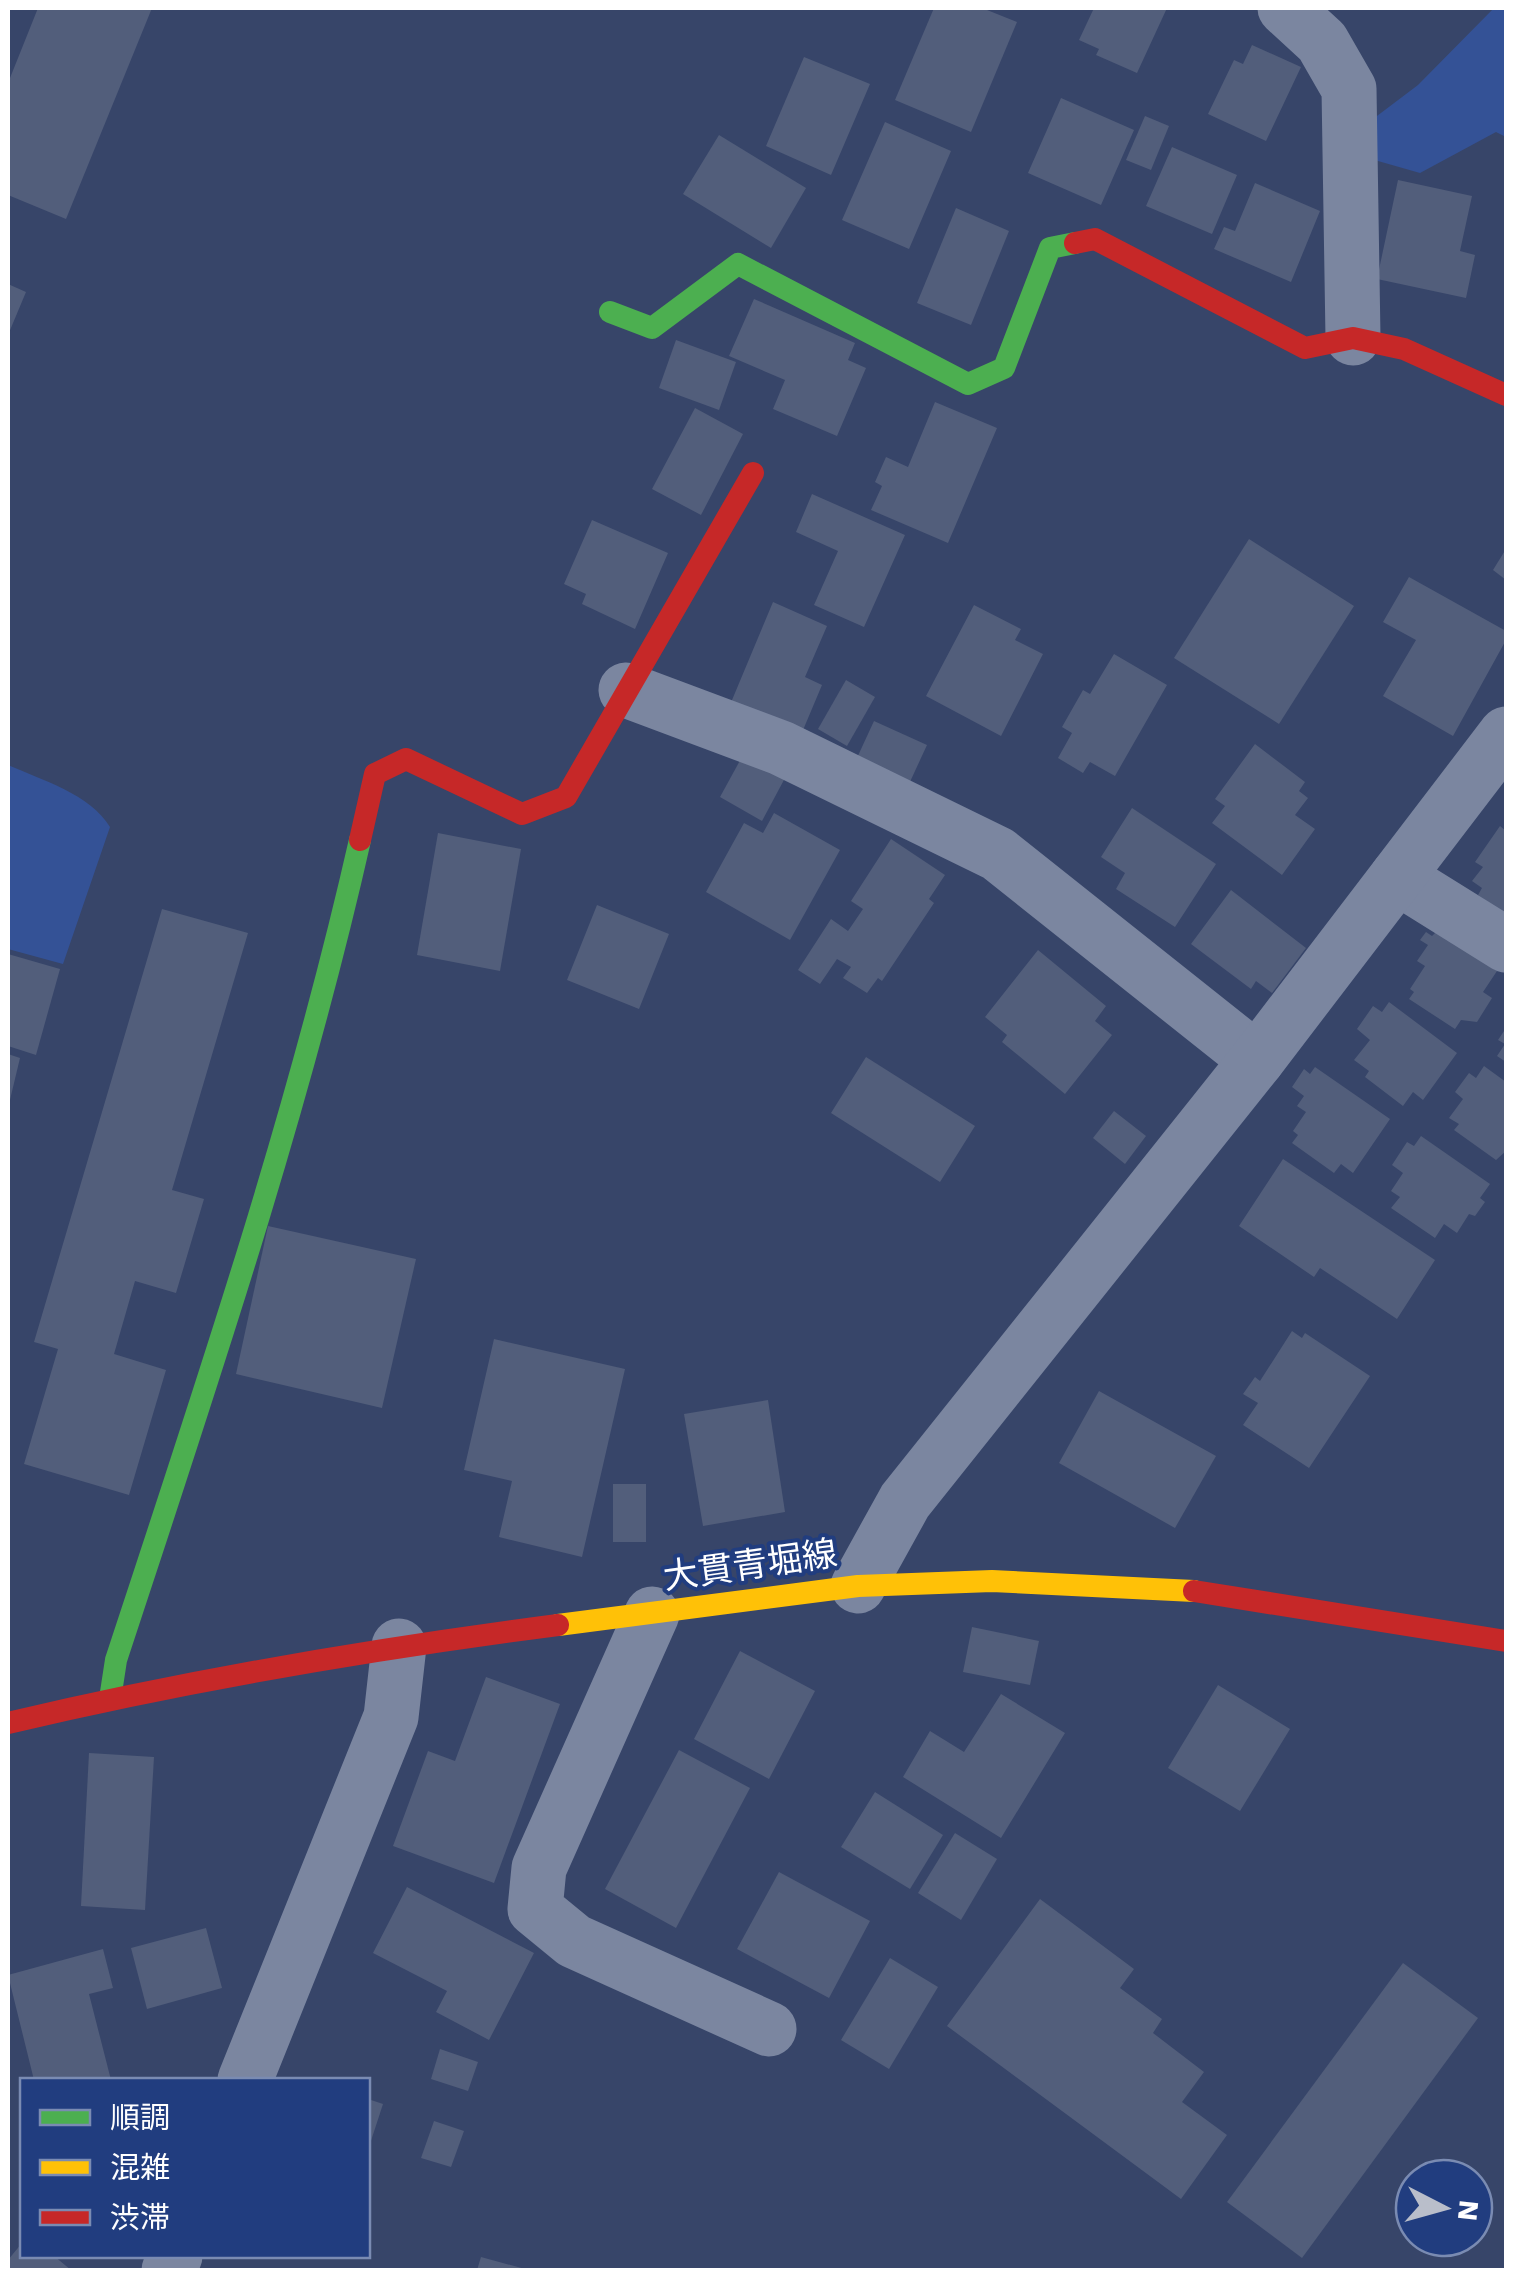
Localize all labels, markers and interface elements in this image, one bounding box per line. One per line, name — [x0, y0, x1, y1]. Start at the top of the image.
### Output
street label: 大貫青堀線 — [660, 1532, 840, 1598]
legend — [20, 2078, 370, 2258]
text: 順調 — [110, 2100, 170, 2135]
text: 混雑 — [110, 2150, 170, 2185]
north arrow — [1394, 2158, 1494, 2258]
text: N — [1451, 2199, 1486, 2223]
text: 渋滞 — [110, 2200, 170, 2235]

